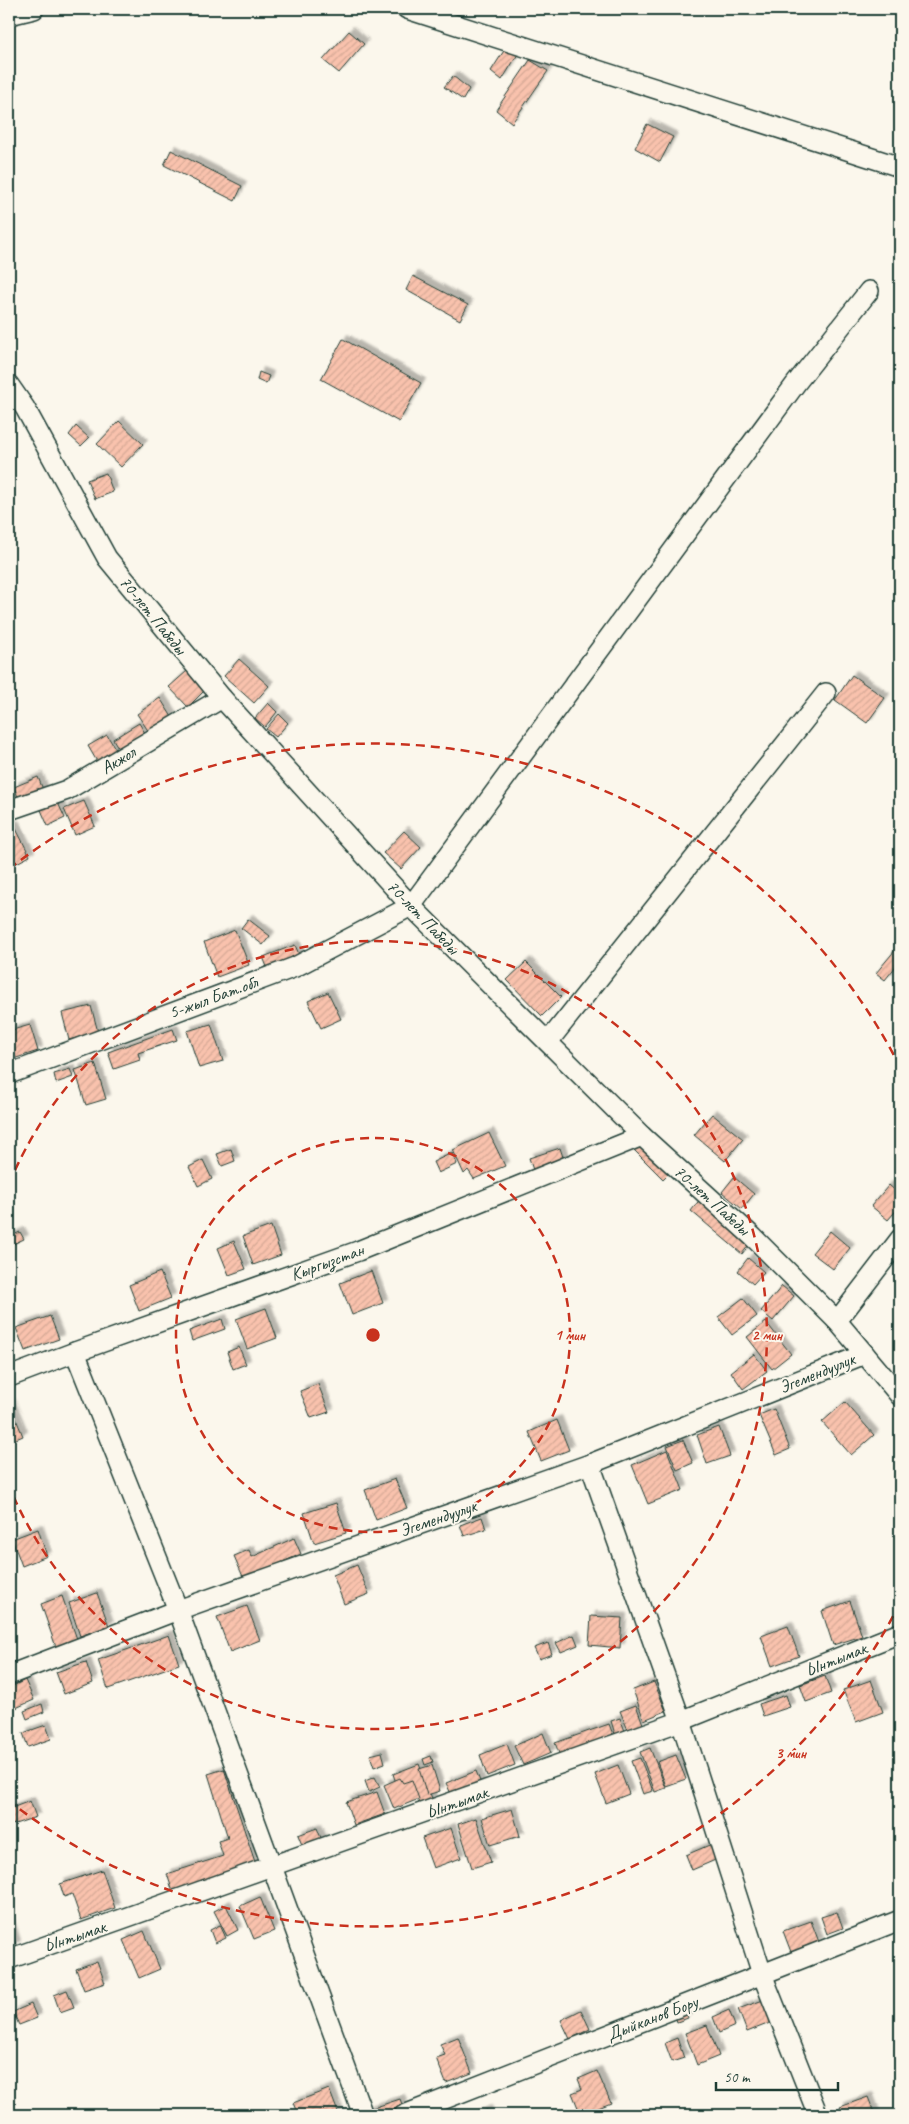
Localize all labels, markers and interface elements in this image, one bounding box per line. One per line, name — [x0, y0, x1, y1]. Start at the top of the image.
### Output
street label: 70-лет Пабеды — [115, 571, 192, 660]
street label: Акжол — [97, 741, 140, 779]
street label: 70-лет Пабеды — [382, 875, 465, 960]
street label: 5-жыл Бат.обл — [166, 970, 262, 1023]
street label: 70-лет Пабеды — [669, 1160, 756, 1241]
street label: Кыргызстан — [287, 1238, 368, 1286]
centre of rings — [364, 1326, 382, 1344]
text: 1 мин — [555, 1326, 587, 1345]
text: 2 мин — [752, 1326, 784, 1345]
street label: Эгемендуулук — [776, 1347, 859, 1398]
street label: Эгемендуулук — [397, 1494, 481, 1541]
street label: Ынтымак — [802, 1636, 871, 1681]
text: 3 мин — [776, 1744, 808, 1763]
street label: Ынтымак — [423, 1780, 492, 1823]
street label: Ынтымак — [41, 1915, 110, 1957]
street label: Дыйканов Бору — [603, 1990, 702, 2045]
scale bar — [716, 2059, 839, 2091]
text: 50 m — [724, 2068, 751, 2087]

